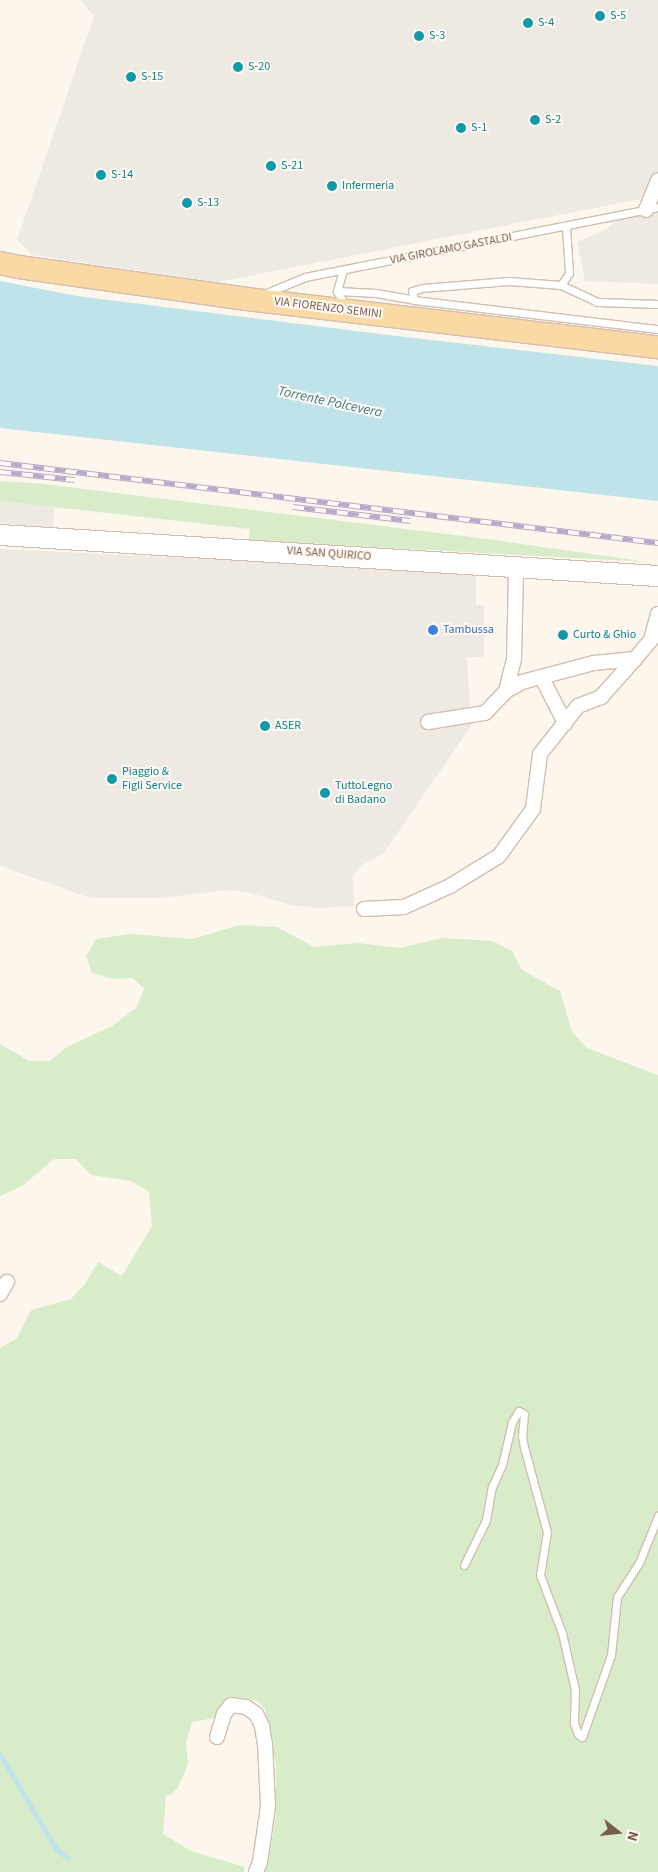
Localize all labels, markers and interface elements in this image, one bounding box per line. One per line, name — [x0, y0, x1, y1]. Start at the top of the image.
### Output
place label: S-5 — [610, 9, 626, 23]
marker: S-5 — [594, 10, 606, 22]
place label: S-4 — [538, 16, 554, 30]
marker: S-4 — [522, 17, 534, 29]
place label: S-3 — [429, 29, 445, 43]
marker: S-3 — [413, 30, 425, 42]
place label: S-20 — [248, 60, 270, 74]
marker: S-20 — [232, 61, 244, 73]
place label: S-15 — [141, 70, 163, 84]
marker: S-15 — [125, 71, 137, 83]
place label: S-2 — [545, 113, 561, 127]
marker: S-2 — [529, 114, 541, 126]
place label: S-1 — [471, 121, 487, 135]
marker: S-1 — [455, 122, 467, 134]
place label: S-21 — [281, 159, 303, 173]
marker: S-21 — [265, 160, 277, 172]
place label: S-14 — [111, 168, 133, 182]
marker: S-14 — [95, 169, 107, 181]
place label: Infermeria — [342, 179, 394, 193]
marker: Infermeria — [326, 180, 338, 192]
place label: S-13 — [197, 196, 219, 210]
marker: S-13 — [181, 197, 193, 209]
street label: VIA GIROLAMO GASTALDI — [389, 230, 513, 268]
street label: VIA FIORENZO SEMINI — [273, 294, 383, 322]
water label: Torrente Polcevera — [276, 383, 384, 421]
street label: VIA SAN QUIRICO — [286, 544, 372, 564]
place label: Tambussa — [443, 623, 494, 637]
marker: Tambussa — [427, 624, 439, 636]
place label: Curto & Ghio — [573, 628, 636, 642]
marker: Curto & Ghio — [557, 629, 569, 641]
place label: ASER — [275, 719, 301, 733]
marker: ASER — [259, 720, 271, 732]
place label: Piaggio & Figli Service — [122, 765, 182, 793]
marker: Piaggio & Figli Service — [106, 773, 118, 785]
place label: TuttoLegno di Badano — [335, 779, 392, 807]
marker: TuttoLegno di Badano — [319, 787, 331, 799]
north arrow — [593, 1807, 643, 1857]
text: N — [622, 1829, 643, 1843]

